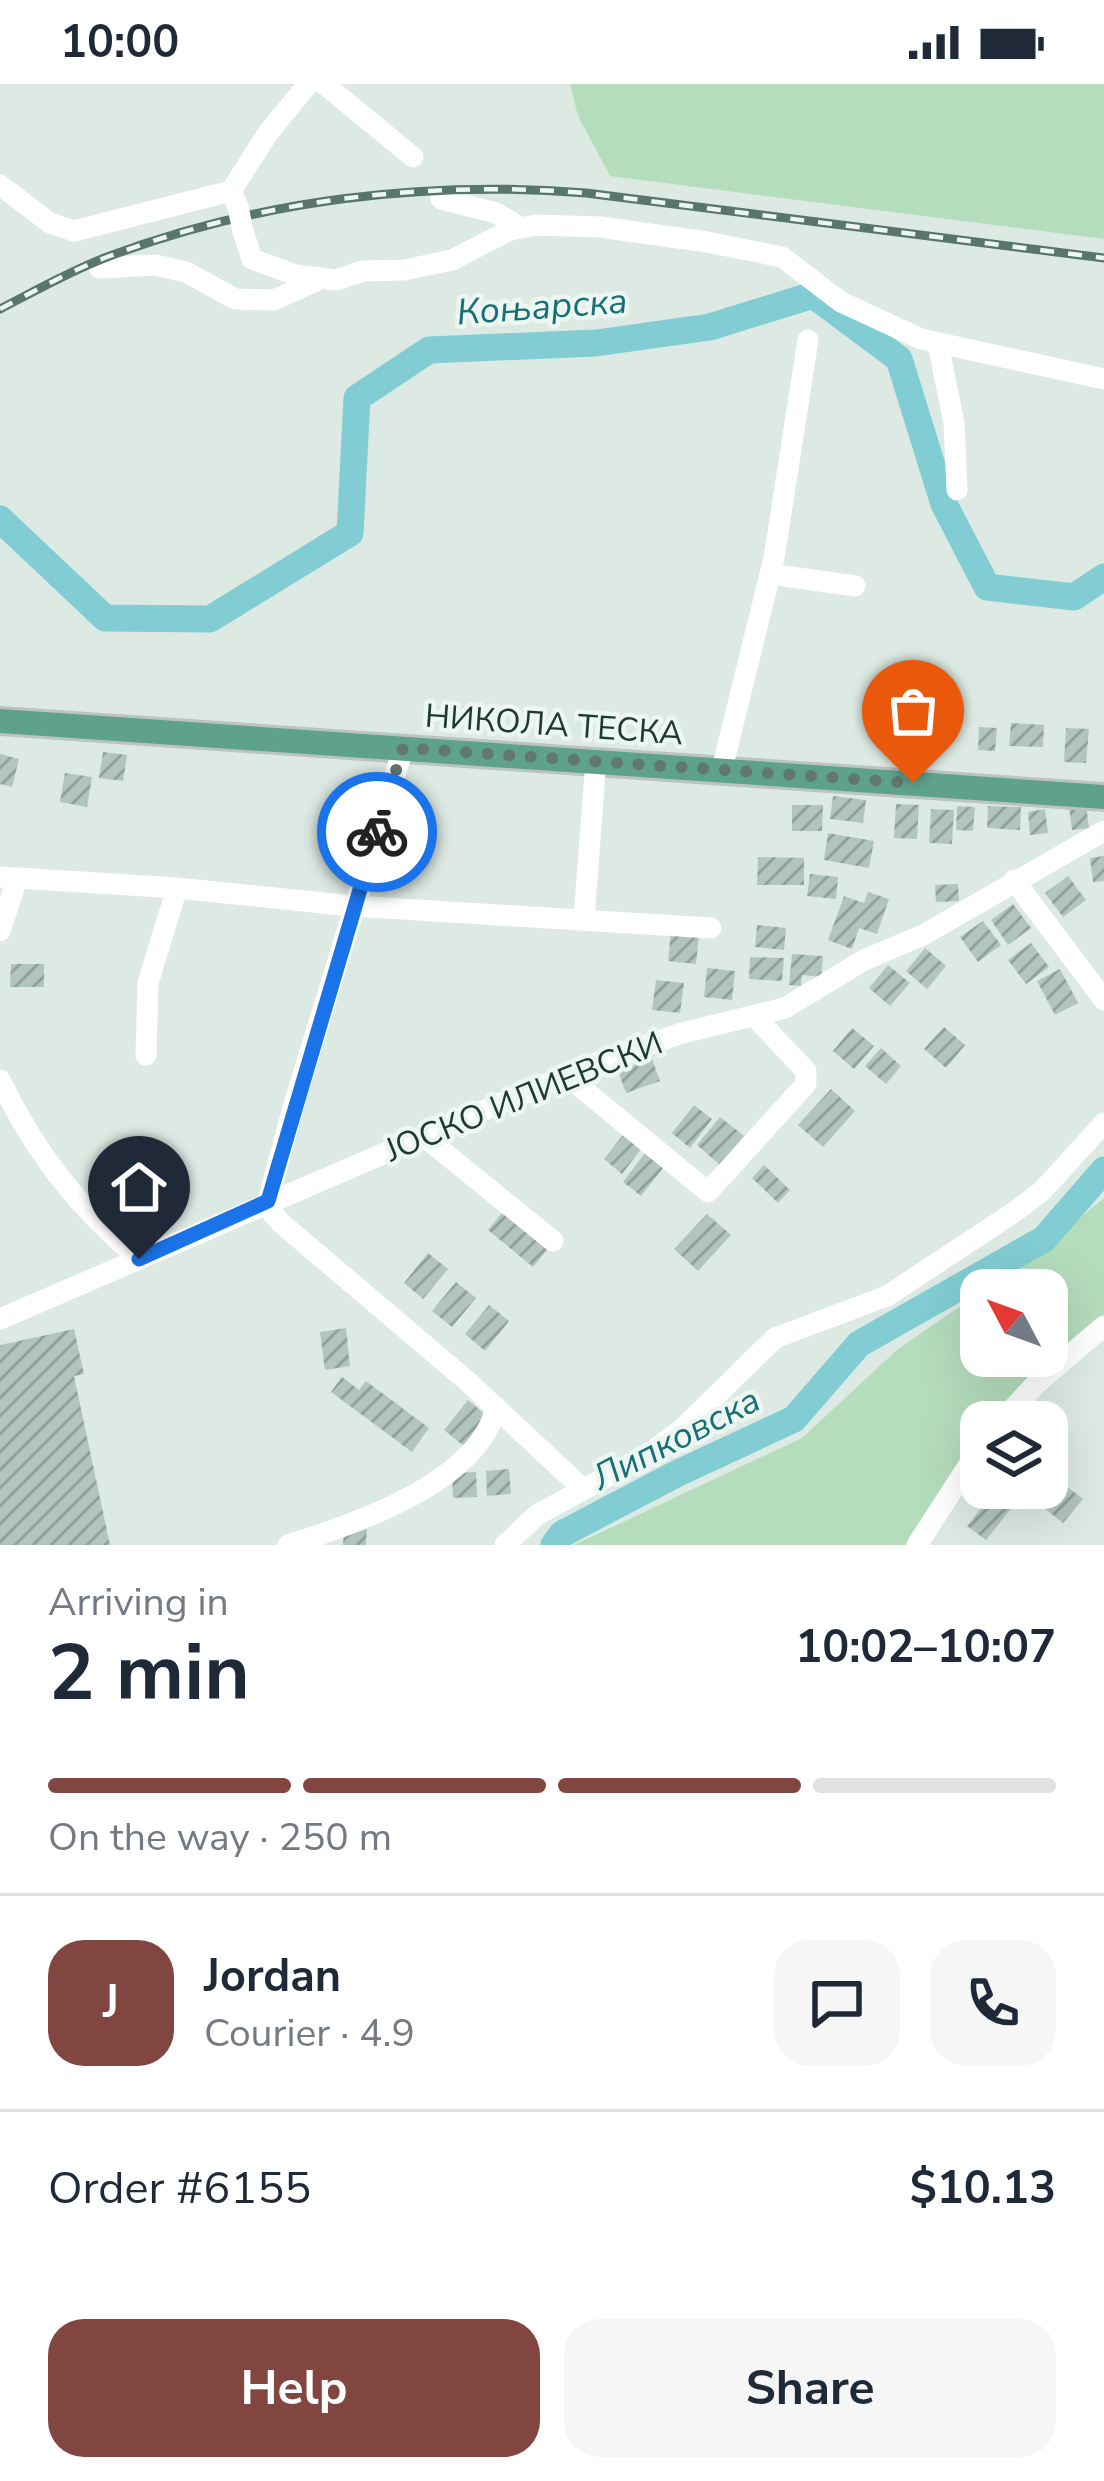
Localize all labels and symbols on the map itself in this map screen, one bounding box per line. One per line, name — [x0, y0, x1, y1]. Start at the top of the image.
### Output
water label: Коњарска — [455, 277, 629, 337]
pin — [862, 660, 964, 783]
street label: НИКОЛА ТЕСКА — [423, 694, 685, 756]
courier — [317, 772, 437, 892]
street label: ЈОСКО ИЛИЕВСКИ — [378, 1021, 669, 1174]
pin — [88, 1136, 190, 1259]
north arrow — [960, 1269, 1068, 1377]
water label: Липковска — [582, 1376, 769, 1503]

